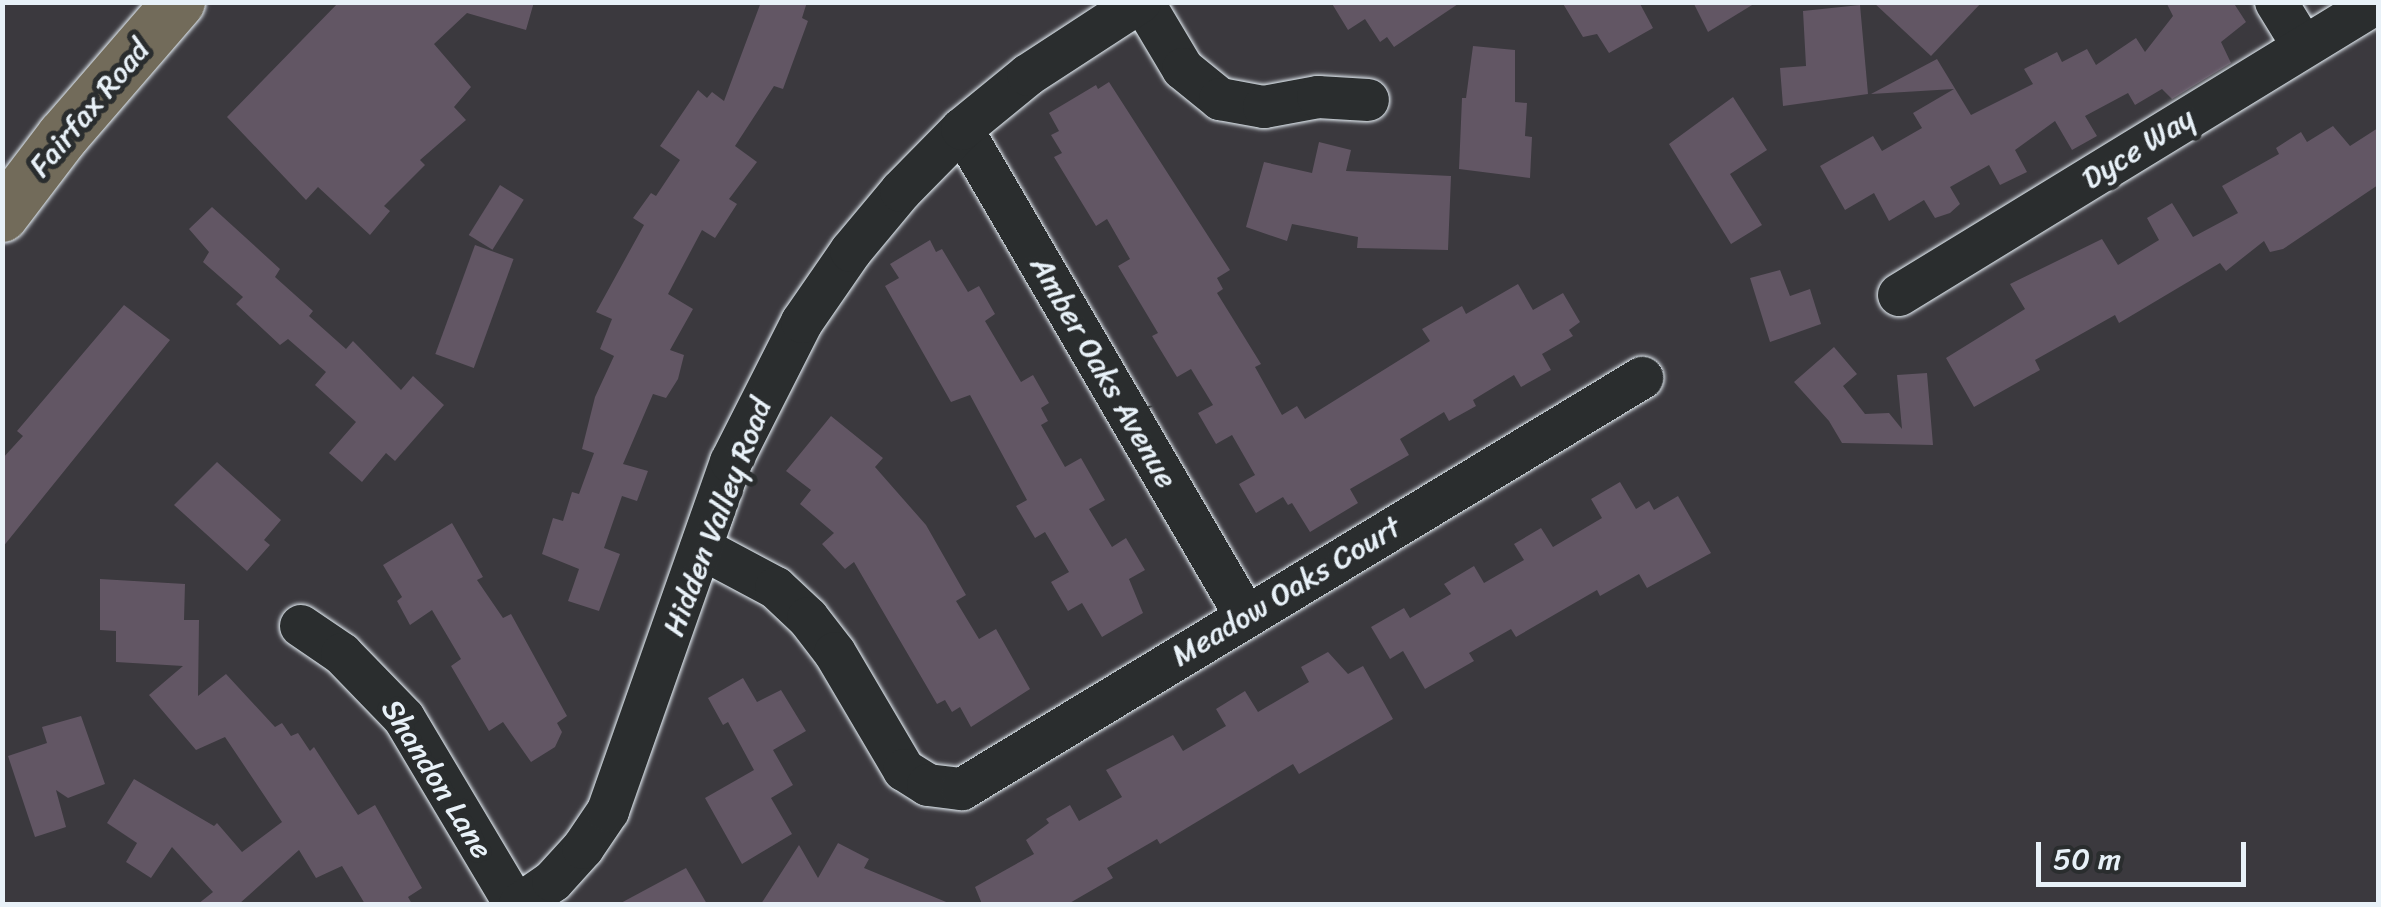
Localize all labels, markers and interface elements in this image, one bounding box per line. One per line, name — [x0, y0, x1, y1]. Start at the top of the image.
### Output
street label: Fairfax Road — [21, 32, 157, 184]
street label: Dyce Way — [2075, 99, 2201, 197]
street label: Amber Oaks Avenue — [1023, 250, 1185, 494]
street label: Hidden Valley Road — [655, 393, 779, 641]
street label: Meadow Oaks Court — [1165, 508, 1407, 674]
street label: Shandon Lane — [374, 693, 500, 865]
scale bar — [2041, 822, 2251, 884]
text: 50 m — [2053, 832, 2121, 886]

